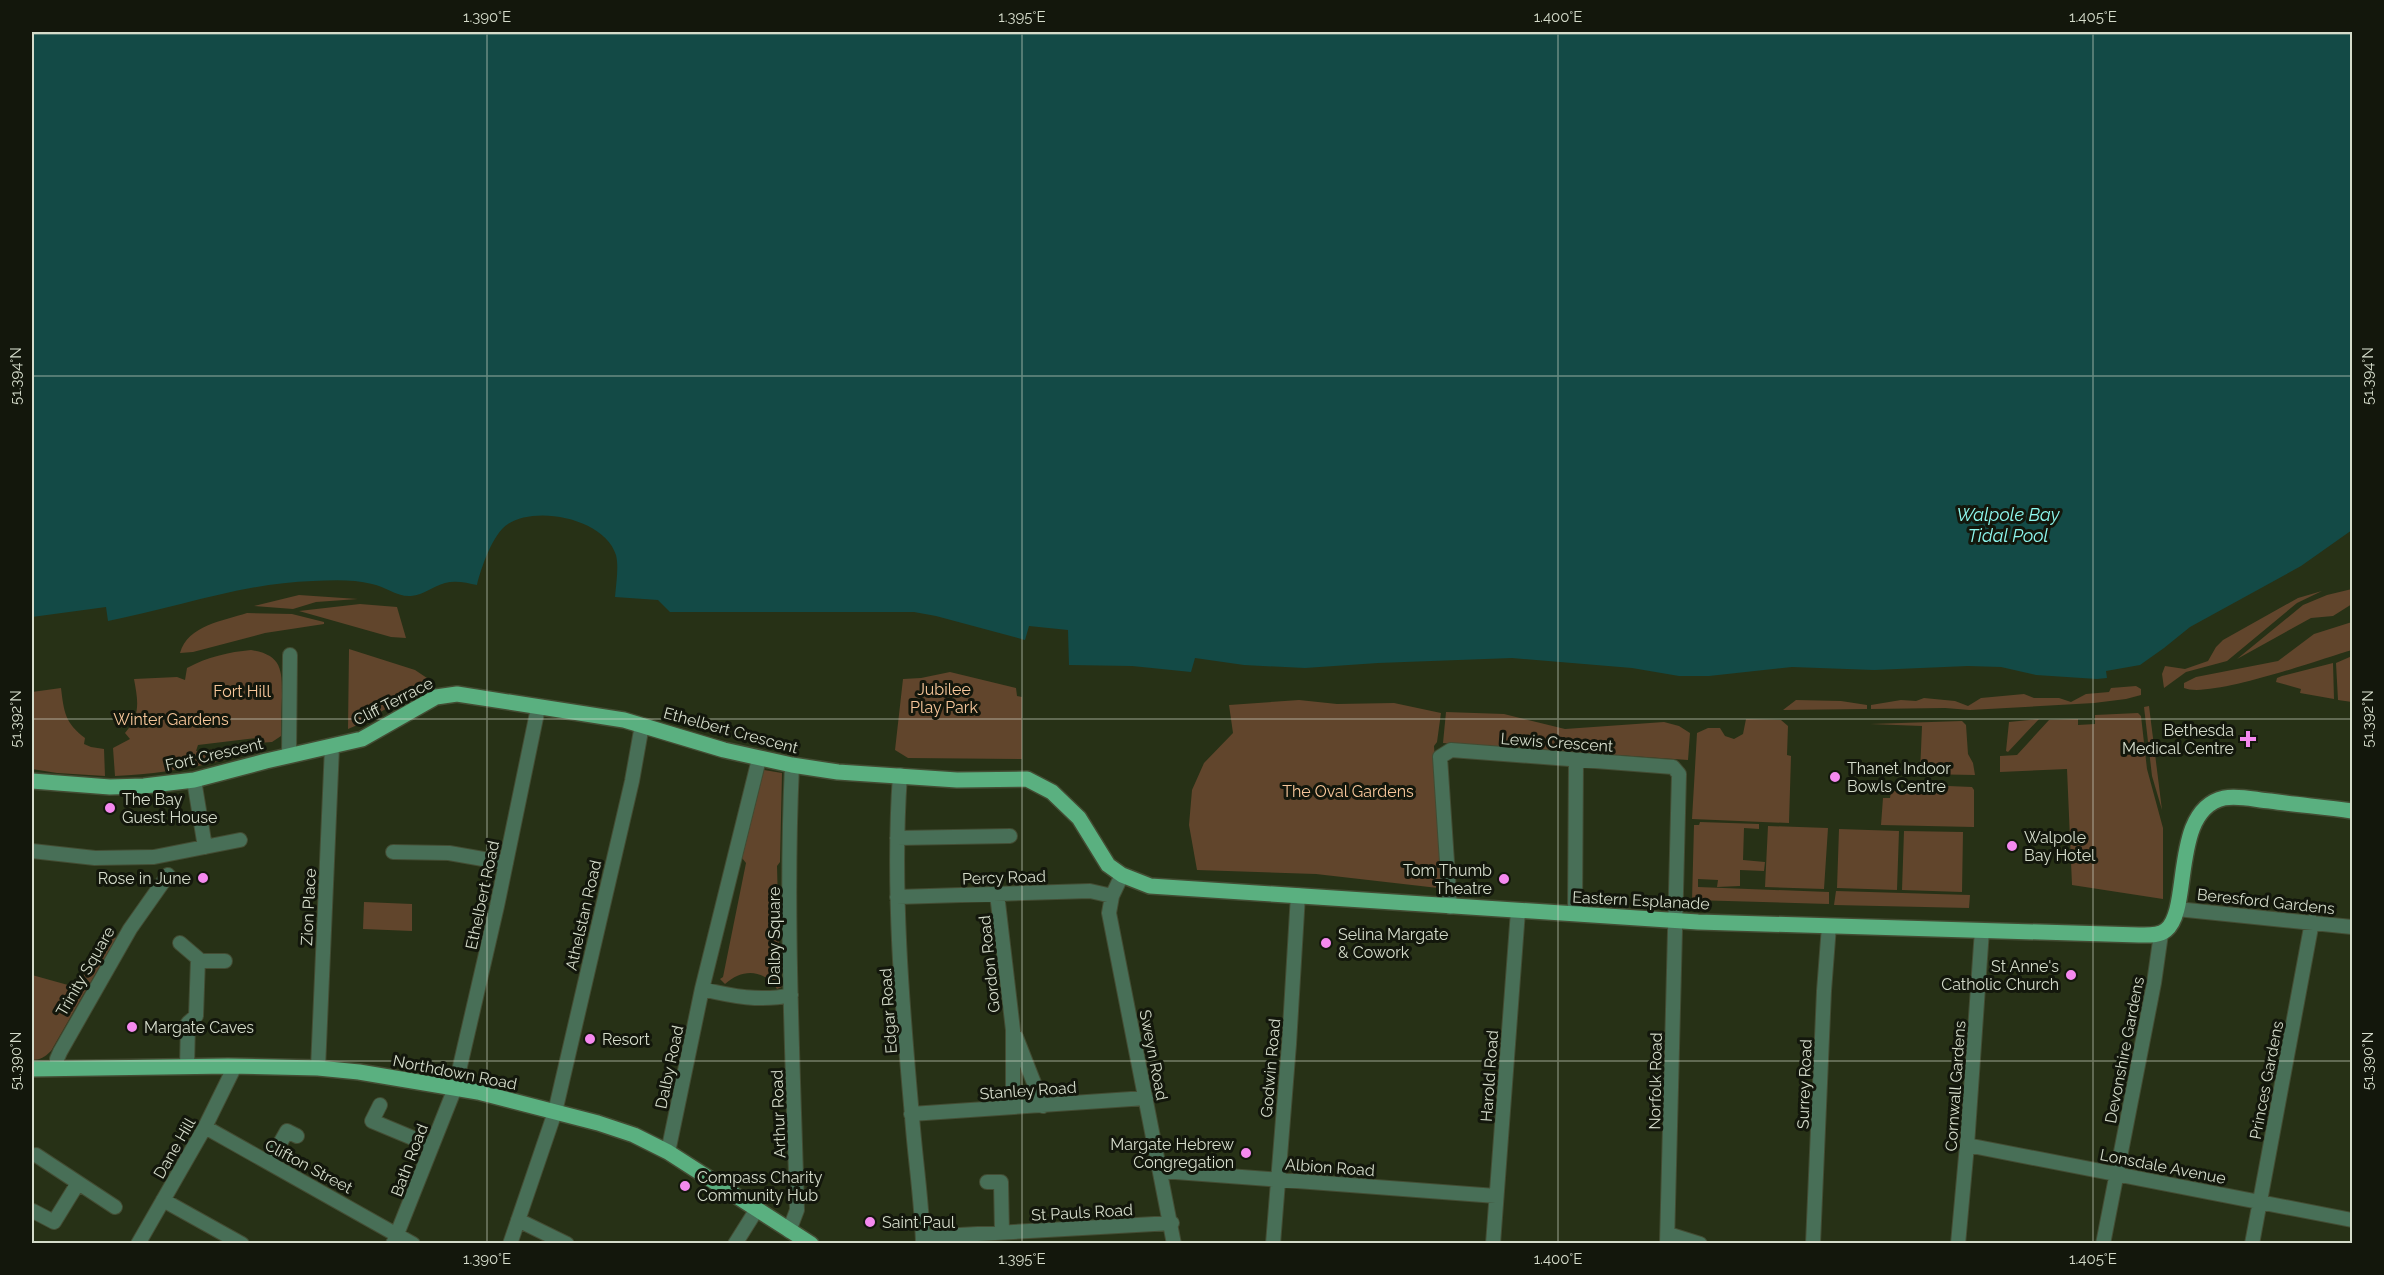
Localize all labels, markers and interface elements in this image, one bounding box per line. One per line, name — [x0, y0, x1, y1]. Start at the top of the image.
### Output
text: 1.390°E — [463, 8, 511, 26]
text: 1.395°E — [998, 8, 1046, 26]
text: 1.400°E — [1534, 8, 1582, 26]
text: 1.405°E — [2069, 8, 2117, 26]
text: 51.394°N — [7, 347, 25, 405]
text: 51.394°N — [2359, 347, 2377, 405]
water label: Walpole Bay Tidal Pool — [1956, 504, 2061, 546]
street label: Cliff Terrace — [350, 673, 436, 730]
park label: Jubilee Play Park — [910, 680, 978, 717]
park label: Fort Hill — [213, 682, 271, 701]
text: 51.392°N — [7, 690, 25, 748]
text: 51.392°N — [2359, 690, 2377, 748]
street label: Ethelbert Crescent — [661, 703, 801, 758]
park label: Winter Gardens — [113, 710, 229, 729]
place label: Bethesda Medical Centre — [2122, 721, 2234, 758]
street label: Lewis Crescent — [1500, 729, 1615, 756]
marker: Bethesda Medical Centre — [2239, 730, 2257, 748]
street label: Fort Crescent — [163, 734, 265, 775]
place label: Thanet Indoor Bowls Centre — [1847, 759, 1951, 796]
marker: Thanet Indoor Bowls Centre — [1828, 770, 1842, 784]
park label: The Oval Gardens — [1282, 782, 1414, 801]
place label: The Bay Guest House — [122, 790, 217, 827]
marker: The Bay Guest House — [103, 801, 117, 815]
place label: Walpole Bay Hotel — [2024, 828, 2096, 865]
street label: Ethelbert Road — [462, 839, 503, 951]
marker: Walpole Bay Hotel — [2005, 839, 2019, 853]
street label: Athelstan Road — [562, 858, 605, 972]
place label: Tom Thumb Theatre — [1403, 861, 1492, 898]
street label: Percy Road — [962, 867, 1046, 888]
street label: Zion Place — [297, 868, 320, 946]
place label: Rose in June — [98, 869, 191, 888]
marker: Rose in June — [196, 871, 210, 885]
marker: Tom Thumb Theatre — [1497, 872, 1511, 886]
street label: Beresford Gardens — [2196, 885, 2336, 918]
street label: Dalby Square — [765, 887, 784, 985]
street label: Eastern Esplanade — [1572, 887, 1710, 914]
street label: Gordon Road — [975, 914, 1004, 1013]
street label: Trinity Square — [52, 923, 119, 1020]
place label: Selina Margate & Cowork — [1338, 925, 1448, 962]
marker: Selina Margate & Cowork — [1319, 936, 1333, 950]
place label: St Anne's Catholic Church — [1941, 957, 2059, 994]
street label: Edgar Road — [876, 967, 901, 1054]
marker: St Anne's Catholic Church — [2064, 968, 2078, 982]
street label: Devonshire Gardens — [2101, 975, 2148, 1125]
street label: Sweyn Road — [1135, 1008, 1172, 1102]
place label: Margate Caves — [144, 1018, 254, 1037]
street label: Godwin Road — [1257, 1018, 1284, 1118]
street label: Princes Gardens — [2246, 1019, 2287, 1141]
marker: Margate Caves — [125, 1020, 139, 1034]
street label: Cornwall Gardens — [1941, 1020, 1970, 1152]
street label: Dalby Road — [651, 1024, 688, 1111]
street label: Harold Road — [1477, 1029, 1502, 1123]
place label: Resort — [602, 1030, 650, 1049]
text: 51.390°N — [7, 1032, 25, 1090]
marker: Resort — [583, 1032, 597, 1046]
street label: Norfolk Road — [1645, 1032, 1666, 1130]
text: 51.390°N — [2359, 1032, 2377, 1090]
street label: Surrey Road — [1793, 1039, 1816, 1129]
street label: Northdown Road — [391, 1051, 519, 1094]
street label: Arthur Road — [767, 1069, 790, 1158]
street label: Stanley Road — [979, 1078, 1077, 1103]
street label: Dane Hill — [149, 1114, 200, 1182]
street label: Bath Road — [387, 1121, 432, 1199]
street label: Clifton Street — [262, 1135, 356, 1198]
place label: Margate Hebrew Congregation — [1110, 1135, 1234, 1172]
street label: Lonsdale Avenue — [2098, 1145, 2227, 1188]
marker: Margate Hebrew Congregation — [1239, 1146, 1253, 1160]
street label: Albion Road — [1284, 1155, 1375, 1180]
place label: Compass Charity Community Hub — [697, 1168, 823, 1205]
marker: Compass Charity Community Hub — [678, 1179, 692, 1193]
street label: St Pauls Road — [1031, 1200, 1133, 1225]
place label: Saint Paul — [882, 1213, 956, 1232]
marker: Saint Paul — [863, 1215, 877, 1229]
text: 1.390°E — [463, 1250, 511, 1268]
text: 1.395°E — [998, 1250, 1046, 1268]
text: 1.400°E — [1534, 1250, 1582, 1268]
text: 1.405°E — [2069, 1250, 2117, 1268]

